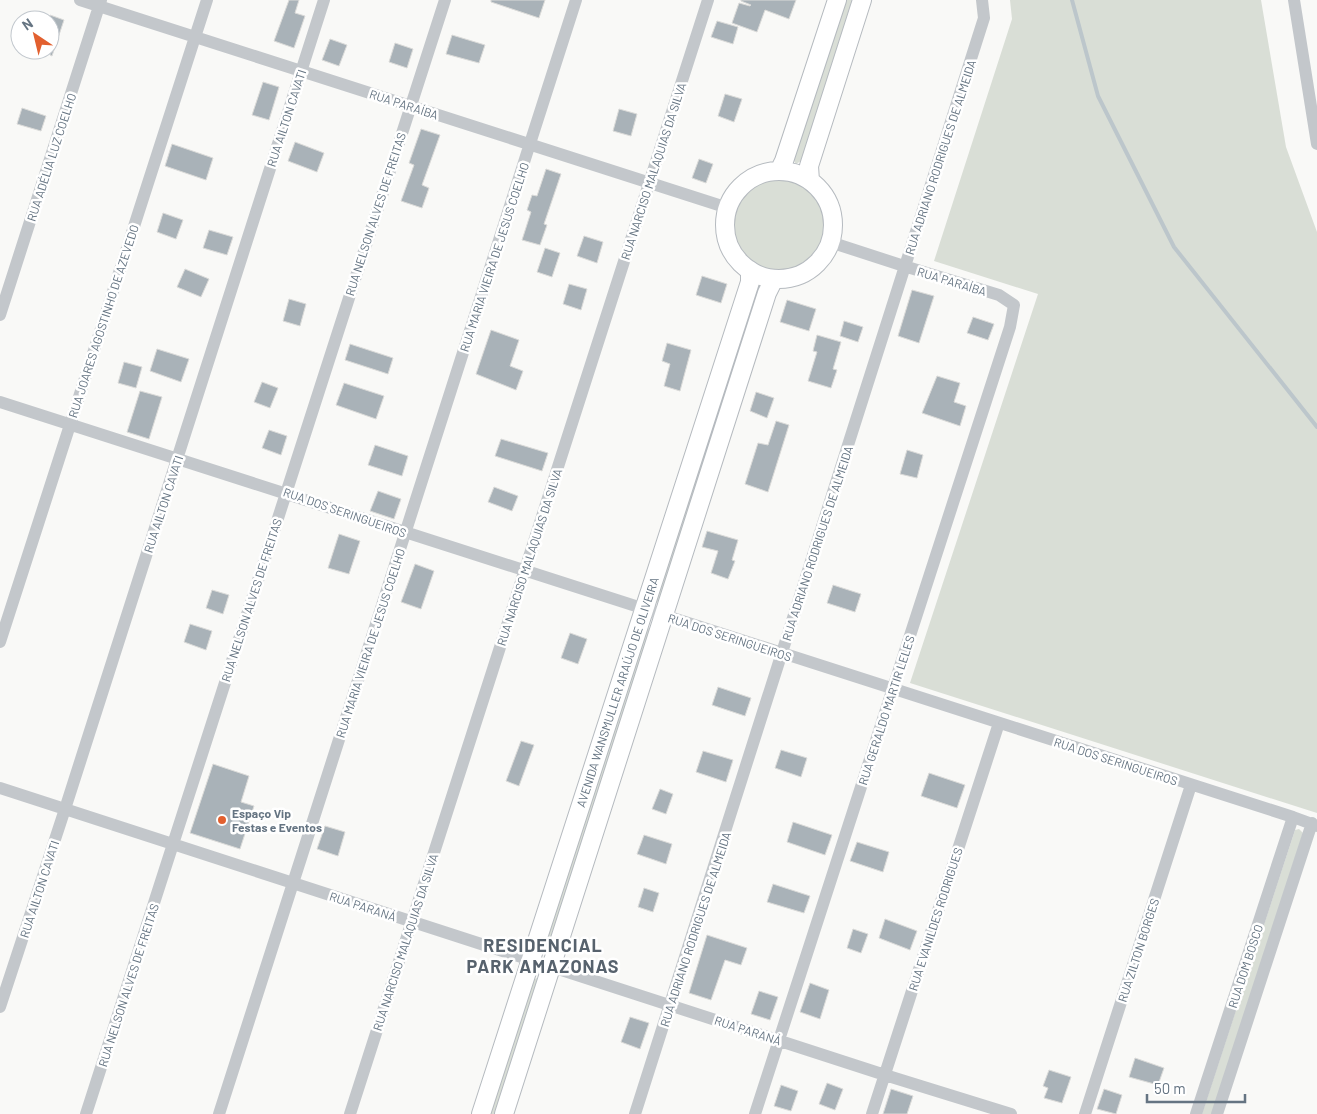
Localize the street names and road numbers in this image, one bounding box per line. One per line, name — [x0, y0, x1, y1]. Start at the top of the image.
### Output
street label: RUA ADRIANO RODRIGUES DE ALMEIDA — [902, 58, 978, 256]
street label: RUA AILTON CAVATI — [264, 68, 308, 168]
street label: RUA NARCISO MALAQUIAS DA SILVA — [618, 81, 688, 261]
street label: RUA PARAÍBA — [368, 86, 440, 122]
street label: RUA ADÉLIA LUZ COELHO — [24, 91, 78, 223]
street label: RUA NELSON ALVES DE FREITAS — [342, 131, 408, 297]
street label: RUA MARIA VIEIRA DE JESUS COELHO — [457, 161, 531, 353]
street label: RUA JOARES AGOSTINHO DE AZEVEDO — [65, 223, 141, 419]
street label: RUA PARAÍBA — [916, 264, 988, 298]
street label: RUA ADRIANO RODRIGUES DE ALMEIDA — [779, 444, 855, 642]
street label: RUA AILTON CAVATI — [141, 454, 185, 554]
street label: RUA NARCISO MALAQUIAS DA SILVA — [494, 467, 564, 647]
street label: RUA DOS SERINGUEIROS — [282, 484, 408, 540]
street label: RUA NELSON ALVES DE FREITAS — [218, 517, 284, 683]
street label: RUA MARIA VIEIRA DE JESUS COELHO — [333, 547, 407, 739]
street label: AVENIDA WANSMULLER ARAÚJO DE OLIVEIRA — [573, 575, 661, 809]
street label: RUA DOS SERINGUEIROS — [666, 610, 794, 664]
street label: RUA GERALDO MARTIR LELES — [855, 633, 917, 787]
street label: RUA DOS SERINGUEIROS — [1052, 734, 1180, 788]
street label: RUA ADRIANO RODRIGUES DE ALMEIDA — [657, 830, 733, 1028]
street label: RUA AILTON CAVATI — [17, 839, 61, 939]
street label: RUA EVANILDES RODRIGUES — [905, 846, 965, 992]
street label: RUA NARCISO MALAQUIAS DA SILVA — [370, 852, 440, 1032]
street label: RUA PARANÁ — [328, 889, 398, 923]
street label: RUA ZILTON BORGES — [1115, 896, 1161, 1004]
street label: RUA NELSON ALVES DE FREITAS — [95, 902, 161, 1068]
street label: RUA DOM BOSCO — [1225, 922, 1265, 1010]
street label: RUA PARANÁ — [713, 1013, 783, 1047]

